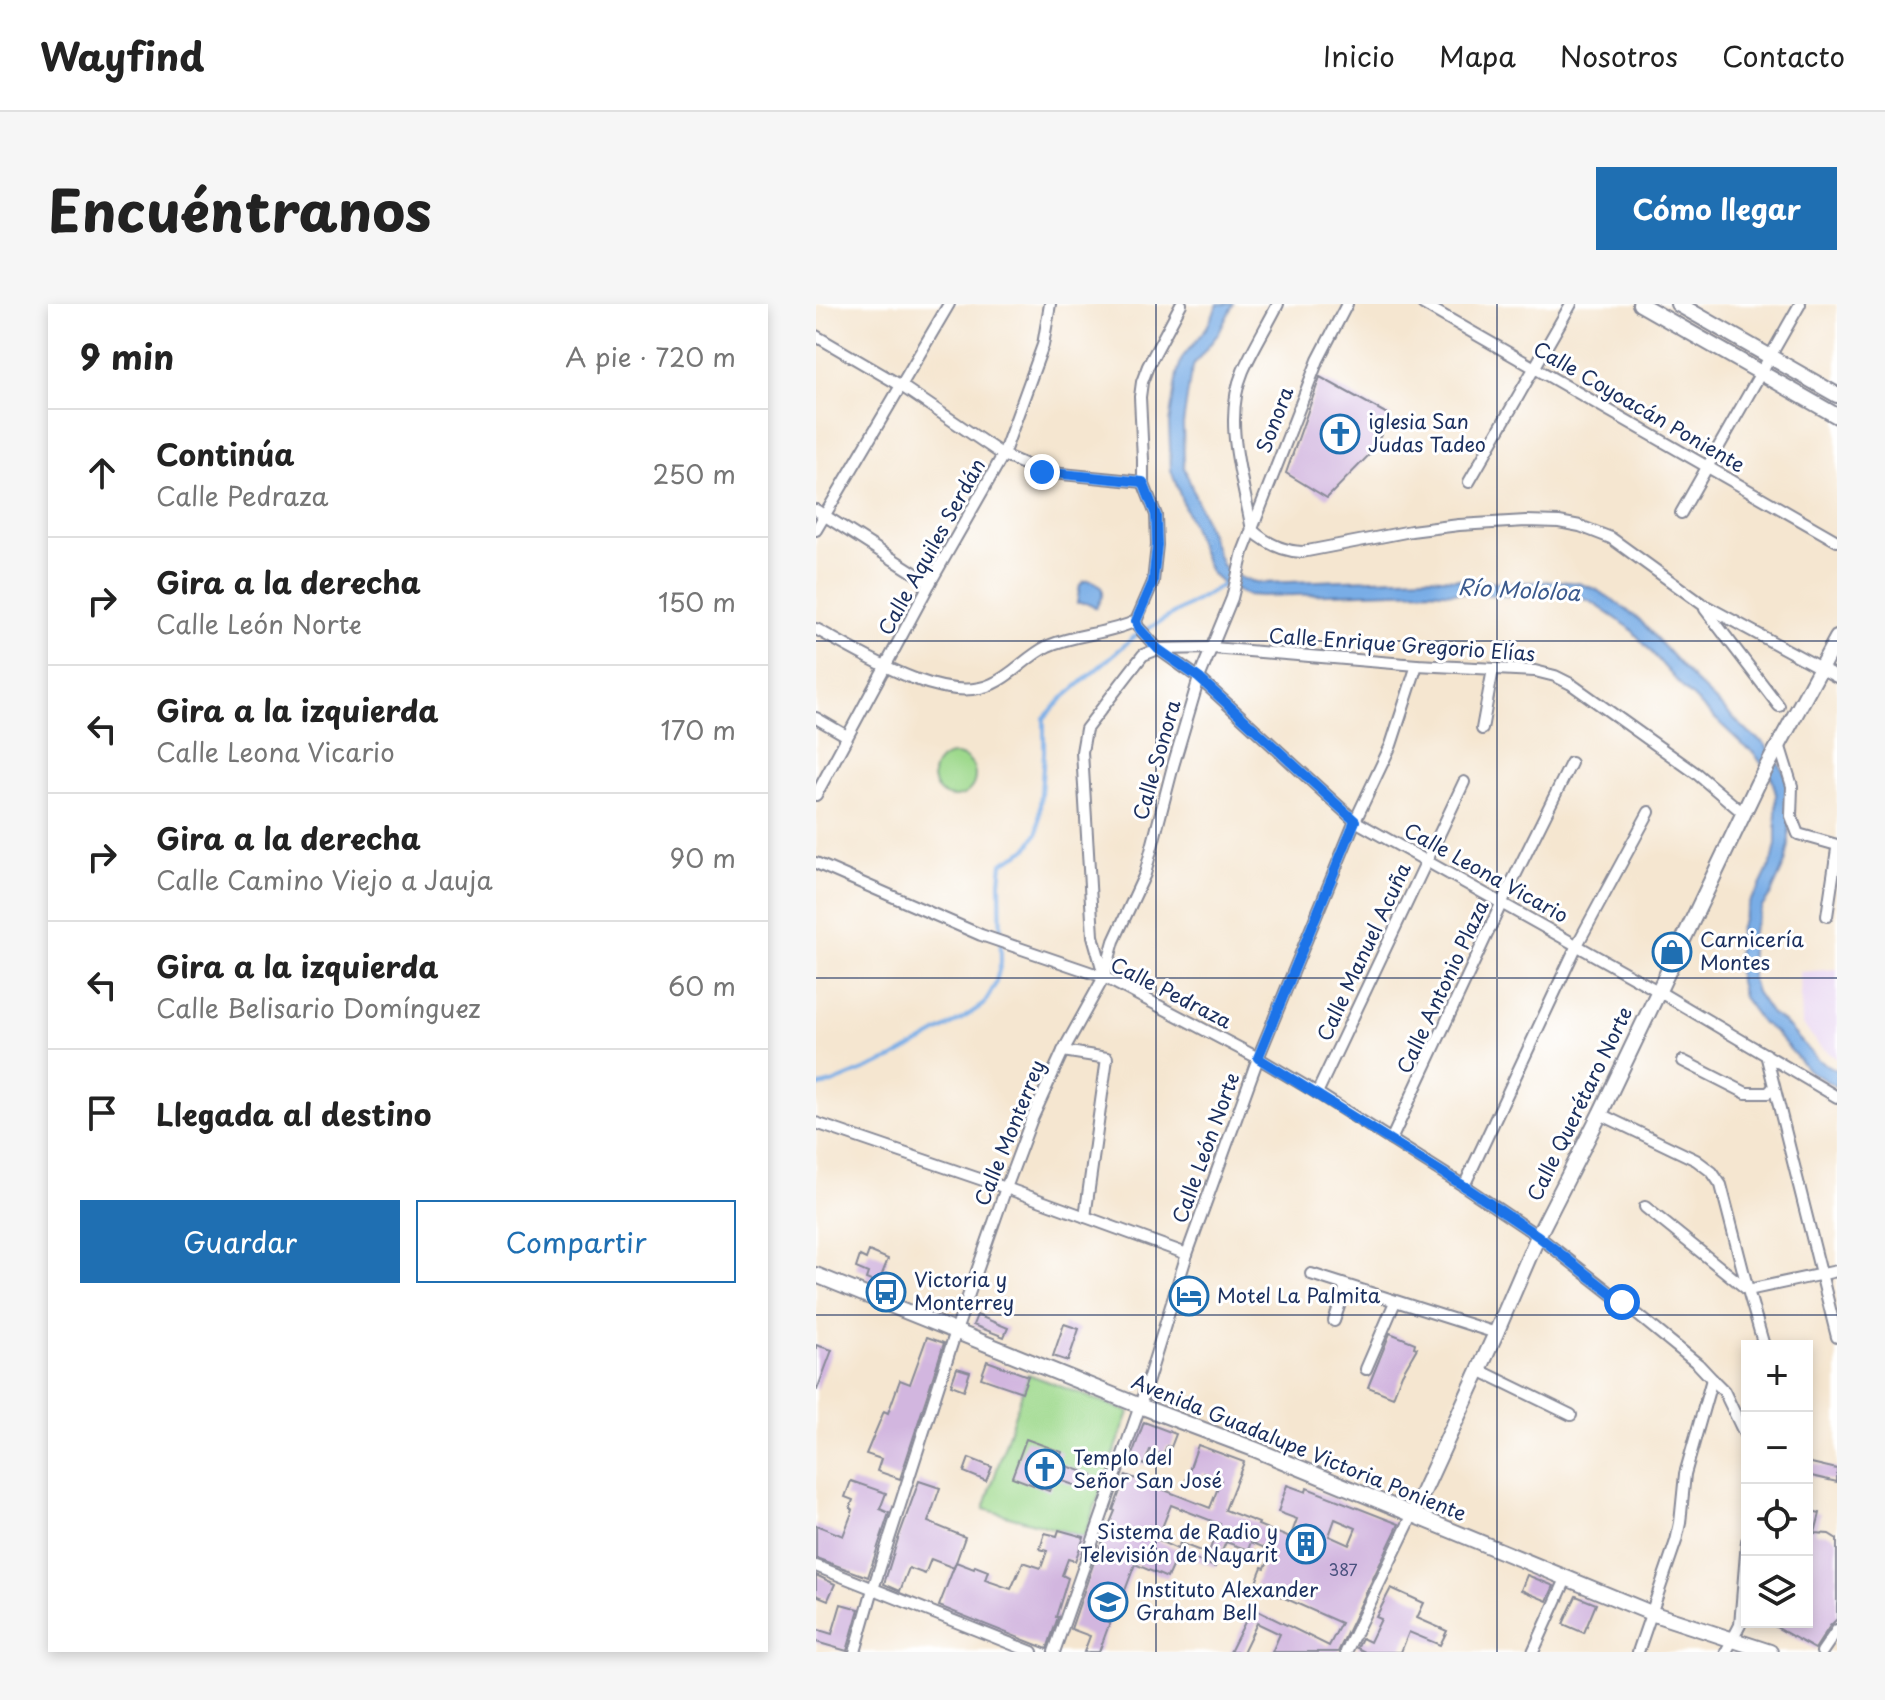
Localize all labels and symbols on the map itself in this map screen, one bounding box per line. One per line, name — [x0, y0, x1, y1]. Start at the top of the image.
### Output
street label: Calle Coyoacán Poniente — [1528, 333, 1751, 479]
street label: Sonora — [1248, 381, 1301, 457]
place label: iglesia San Judas Tadeo — [1368, 406, 1486, 459]
church icon: iglesia San Judas Tadeo — [1319, 413, 1361, 455]
street label: Calle Aquiles Serdán — [870, 453, 992, 640]
route end — [1024, 454, 1060, 490]
water label: Río Mololoa — [1457, 569, 1582, 608]
street label: Calle Enrique Gregorio Elías — [1268, 620, 1536, 668]
street label: Calle Sonora — [1125, 695, 1188, 823]
street label: Calle Leona Vicario — [1399, 815, 1574, 930]
street label: Calle Manuel Acuña — [1309, 857, 1418, 1046]
street label: Calle Antonio Plaza — [1389, 894, 1496, 1078]
place label: Carnicería Montes — [1700, 924, 1804, 977]
shop icon: Carnicería Montes — [1651, 931, 1693, 973]
street label: Calle Pedraza — [1106, 949, 1237, 1036]
street label: Calle Querétaro Norte — [1519, 1001, 1639, 1206]
street label: Calle Monterrey — [966, 1055, 1052, 1210]
street label: Calle León Norte — [1164, 1068, 1246, 1227]
place label: Victoria y Monterrey — [914, 1264, 1014, 1317]
bus stop icon: Victoria y Monterrey — [865, 1271, 907, 1313]
hotel icon: Motel La Palmita — [1168, 1275, 1210, 1317]
place label: Motel La Palmita — [1217, 1280, 1381, 1310]
route start — [1604, 1284, 1640, 1320]
street label: Avenida Guadalupe Victoria Poniente — [1127, 1366, 1471, 1528]
place label: Templo del Señor San José — [1073, 1442, 1222, 1495]
church icon: Templo del Señor San José — [1024, 1448, 1066, 1490]
place label: Sistema de Radio y Televisión de Nayarit — [1080, 1516, 1278, 1569]
building icon: Sistema de Radio y Televisión de Nayarit — [1285, 1523, 1327, 1565]
house number: 387 — [1329, 1557, 1357, 1581]
place label: Instituto Alexander Graham Bell — [1136, 1574, 1319, 1627]
school or university icon: Instituto Alexander Graham Bell — [1087, 1581, 1129, 1623]

